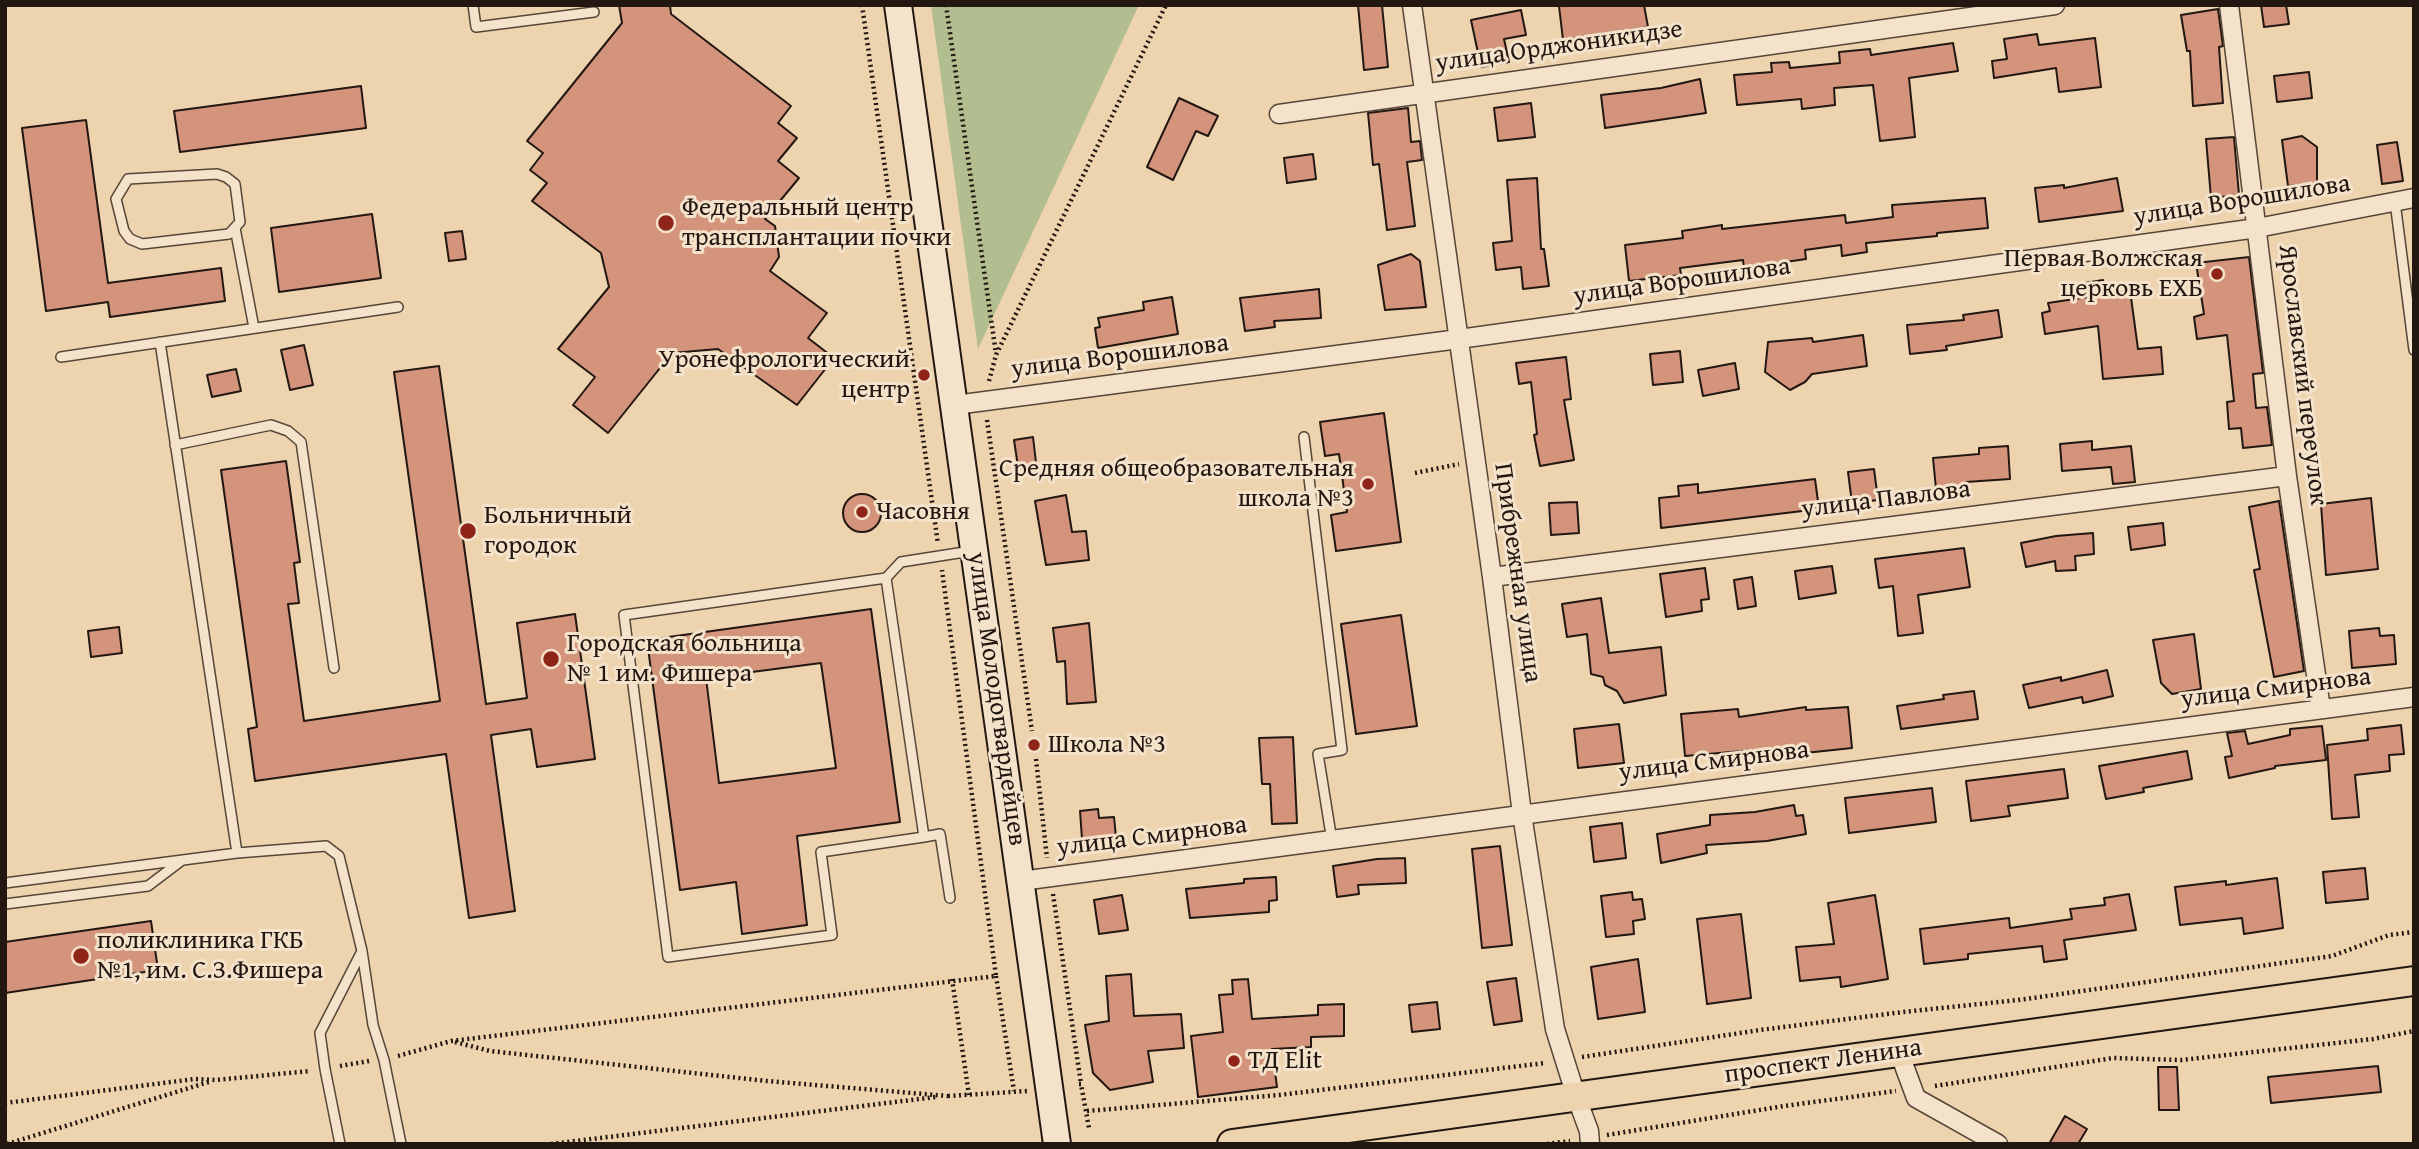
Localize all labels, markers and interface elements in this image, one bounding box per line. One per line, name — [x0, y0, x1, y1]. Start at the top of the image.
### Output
street label: улица Орджоникидзе — [1433, 14, 1685, 80]
street label: улица Ворошилова — [2131, 168, 2353, 234]
place label: Федеральный центр трансплантации почки — [682, 192, 951, 254]
marker: Федеральный центр трансплантации почки — [656, 213, 676, 233]
place label: Первая Волжская церковь ЕХБ — [2004, 243, 2203, 304]
street label: Ярославский переулок — [2271, 243, 2333, 507]
street label: улица Ворошилова — [1571, 251, 1793, 313]
marker: Первая Волжская церковь ЕХБ — [2209, 266, 2225, 282]
street label: улица Ворошилова — [1009, 328, 1231, 386]
place label: Уронефрологический центр — [659, 344, 910, 406]
marker: Уронефрологический центр — [916, 367, 932, 383]
place label: Средняя общеобразовательная школа №3 — [999, 453, 1354, 514]
street label: Прибрежная улица — [1486, 461, 1548, 685]
street label: улица Павлова — [1800, 474, 1972, 526]
marker: Средняя общеобразовательная школа №3 — [1360, 476, 1376, 492]
place label: Часовня — [876, 496, 970, 528]
place label: Больничный городок — [484, 500, 632, 562]
marker: Часовня — [854, 504, 870, 520]
marker: Больничный городок — [458, 521, 478, 541]
street label: улица Молодогвардейцев — [960, 550, 1032, 848]
place label: Городская больница № 1 им. Фишера — [567, 628, 802, 690]
marker: Городская больница № 1 им. Фишера — [541, 649, 561, 669]
street label: улица Смирнова — [2179, 662, 2373, 716]
place label: Школа №3 — [1048, 729, 1166, 761]
street label: улица Смирнова — [1617, 735, 1811, 789]
marker: Школа №3 — [1026, 737, 1042, 753]
street label: улица Смирнова — [1055, 810, 1249, 864]
place label: поликлиника ГКБ №1, им. С.З.Фишера — [97, 925, 323, 986]
marker: поликлиника ГКБ №1, им. С.З.Фишера — [71, 946, 91, 966]
street label: проспект Ленина — [1722, 1033, 1924, 1091]
place label: ТД Elit — [1248, 1045, 1322, 1077]
marker: ТД Elit — [1226, 1053, 1242, 1069]

